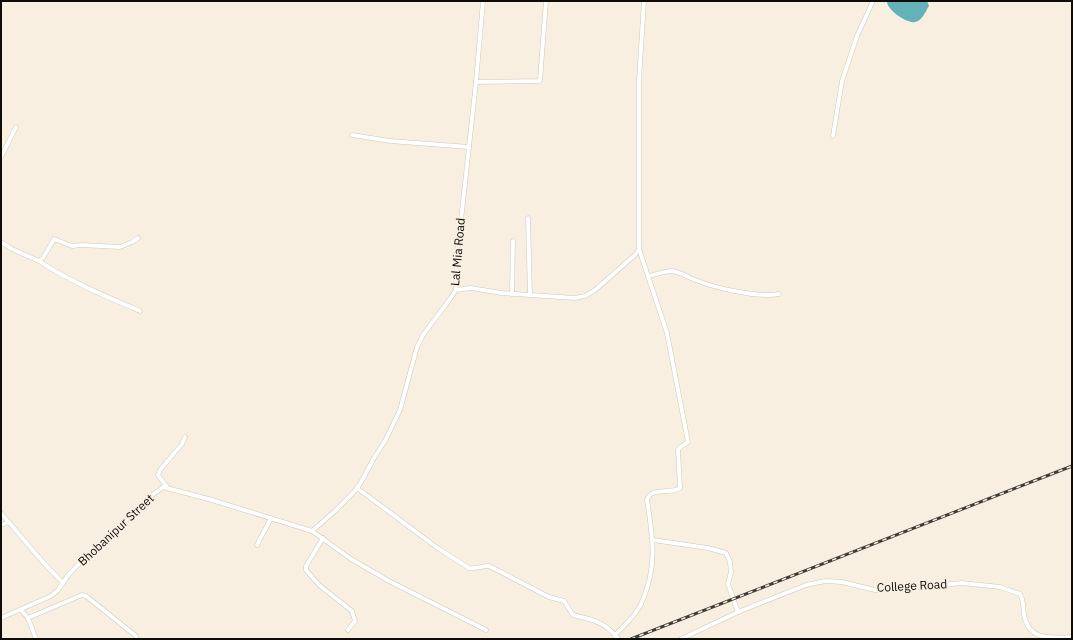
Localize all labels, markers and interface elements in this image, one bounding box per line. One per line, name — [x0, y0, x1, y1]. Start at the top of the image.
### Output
street label: Lal Mia Road — [447, 217, 468, 287]
street label: Bhobanipur Street — [75, 491, 157, 569]
street label: College Road — [876, 576, 948, 595]

